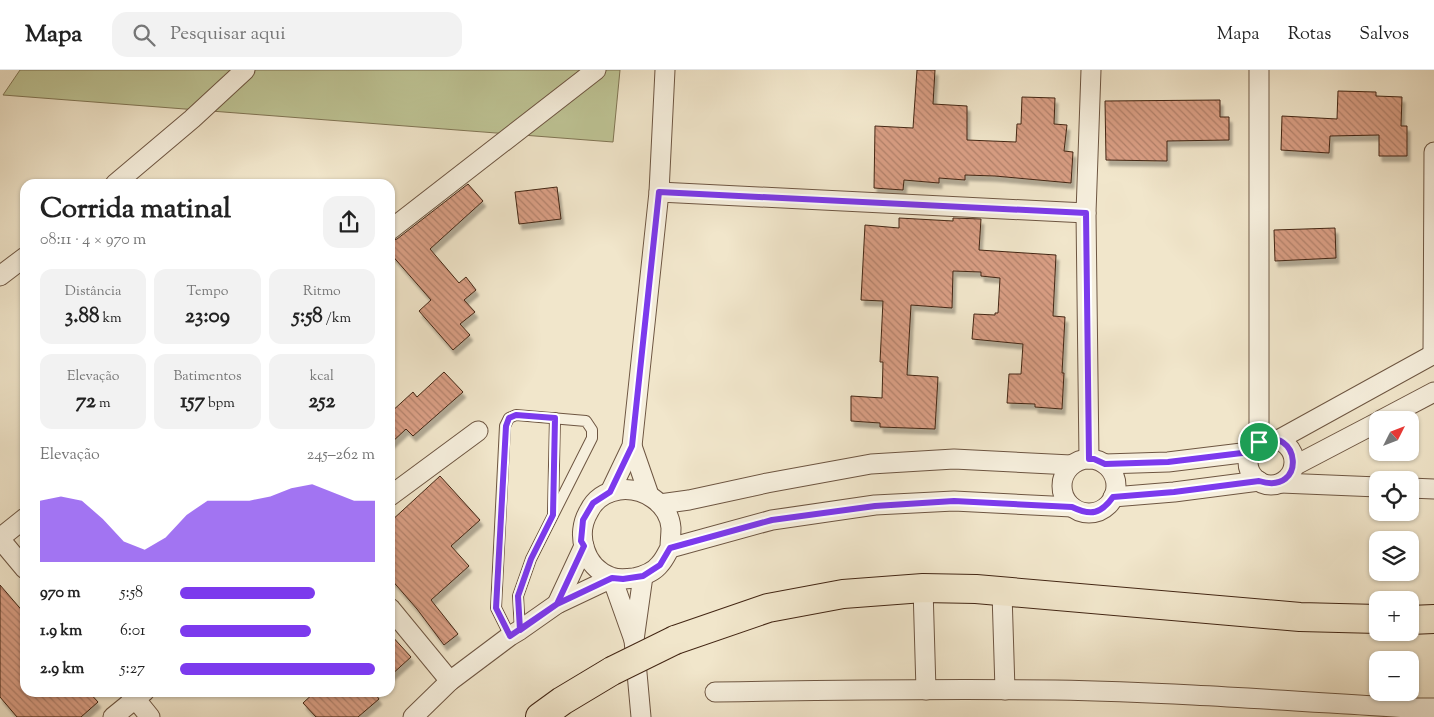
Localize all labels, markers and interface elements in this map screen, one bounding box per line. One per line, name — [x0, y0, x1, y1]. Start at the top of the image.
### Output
search box — [112, 12, 462, 57]
text: Mapa — [25, 18, 82, 52]
icon: search — [130, 21, 158, 49]
text: Pesquisar aqui — [170, 21, 286, 48]
text: Mapa — [1217, 22, 1260, 48]
text: Rotas — [1288, 22, 1331, 48]
text: Salvos — [1359, 22, 1409, 48]
text: Corrida matinal — [40, 190, 231, 230]
button: share — [323, 196, 375, 248]
text: 08:11 · 4 × 970 m — [40, 229, 146, 252]
text: Distância — [65, 282, 122, 302]
text: Tempo — [186, 282, 228, 302]
text: Ritmo — [303, 282, 341, 302]
text: 3.88 — [65, 302, 99, 332]
text: 23:09 — [185, 302, 230, 332]
text: 5:58 — [293, 302, 323, 332]
text: km — [99, 309, 122, 329]
text: /km — [323, 309, 351, 329]
text: Elevação — [67, 367, 119, 387]
text: Batimentos — [174, 367, 241, 387]
text: kcal — [310, 367, 334, 387]
text: 72 — [76, 387, 96, 417]
text: 157 — [180, 387, 205, 417]
text: 252 — [308, 387, 335, 417]
text: m — [96, 394, 111, 414]
text: bpm — [205, 394, 235, 414]
north arrow — [1369, 411, 1419, 461]
map controls — [1369, 411, 1419, 701]
pin — [1238, 421, 1280, 463]
icon: arrive — [1245, 428, 1273, 456]
text: Elevação — [40, 444, 100, 467]
text: 245–262 m — [307, 444, 375, 467]
button: locate — [1369, 471, 1419, 521]
button: layers — [1369, 531, 1419, 581]
text: 970 m — [40, 582, 81, 605]
text: 5:58 — [120, 582, 143, 605]
button: + — [1369, 591, 1419, 641]
text: 1.9 km — [40, 620, 82, 643]
text: 6:01 — [120, 620, 146, 643]
button: − — [1369, 651, 1419, 701]
text: 2.9 km — [40, 658, 84, 681]
text: 5:27 — [120, 658, 145, 681]

